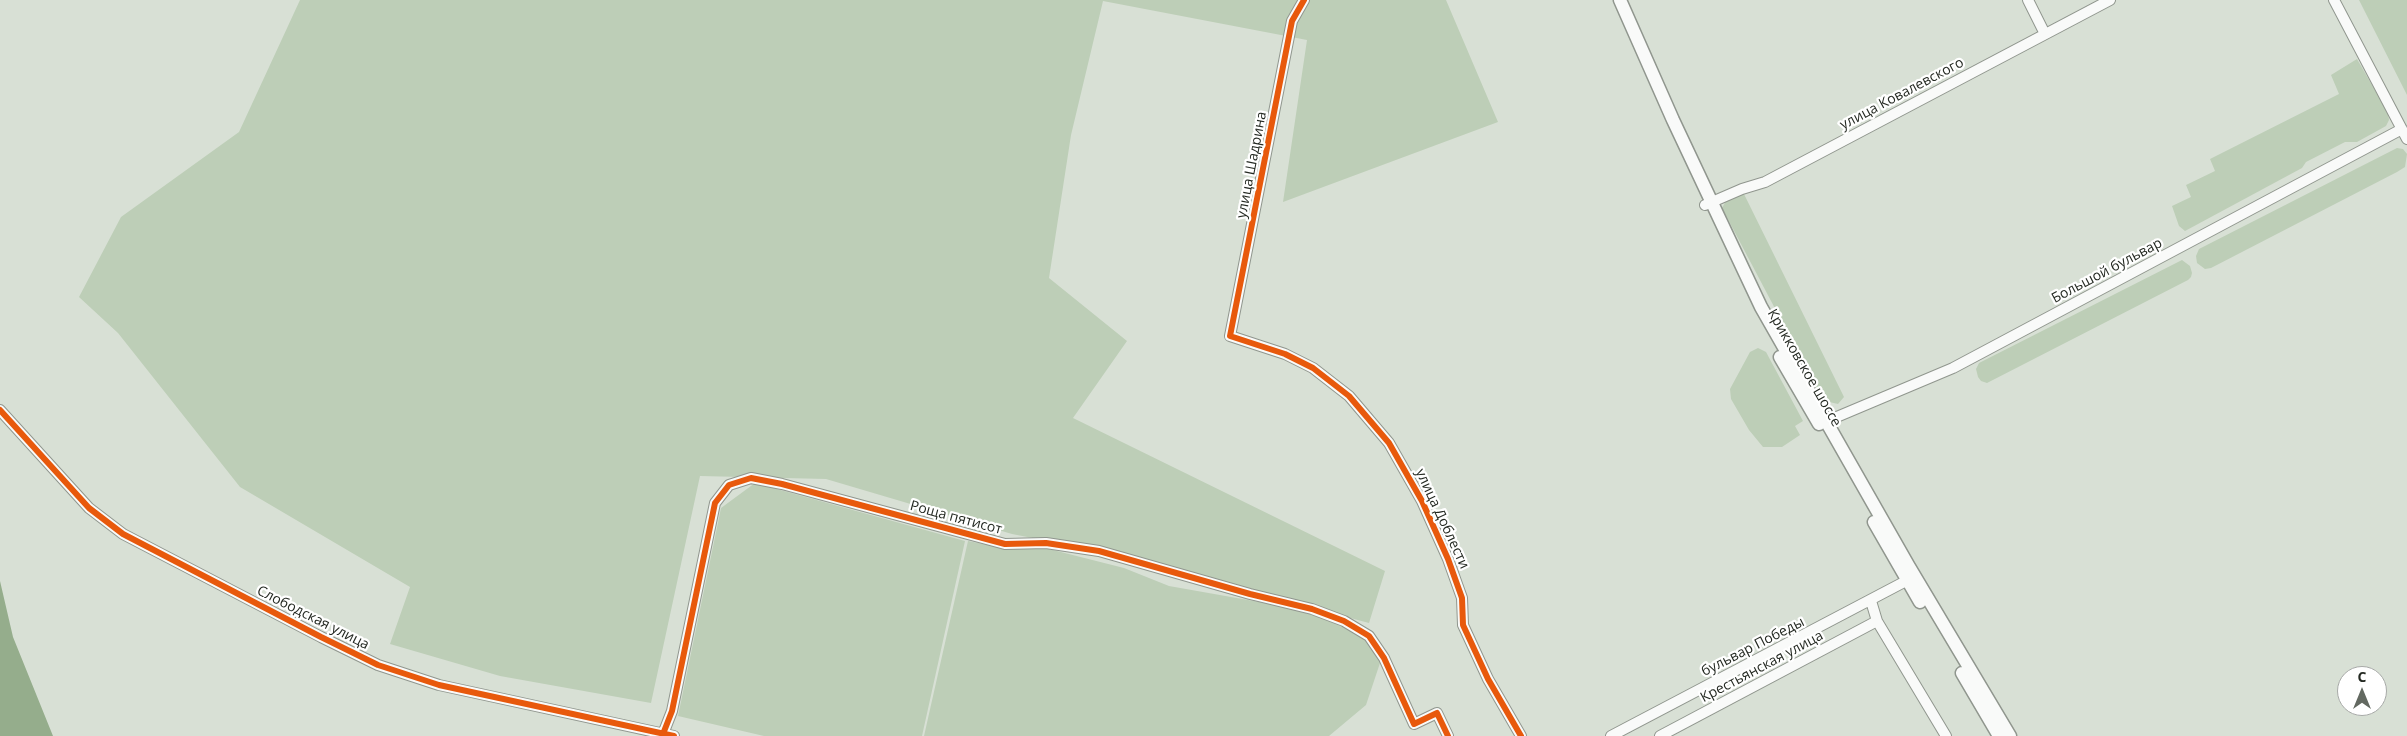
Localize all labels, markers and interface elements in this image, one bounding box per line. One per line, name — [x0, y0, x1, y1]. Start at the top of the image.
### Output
street label: улица Ковалевского — [1837, 54, 1967, 134]
street label: улица Шадрина — [1233, 110, 1271, 220]
street label: Большой бульвар — [2049, 235, 2165, 307]
street label: Крикковское шоссе — [1763, 306, 1845, 430]
street label: улица Доблести — [1411, 466, 1473, 572]
street label: Роща пятисот — [908, 498, 1004, 538]
street label: Слободская улица — [254, 582, 372, 654]
street label: бульвар Победы — [1699, 614, 1807, 680]
street label: Крестьянская улица — [1698, 627, 1826, 707]
north arrow — [2337, 666, 2387, 716]
text: С — [2358, 667, 2366, 686]

